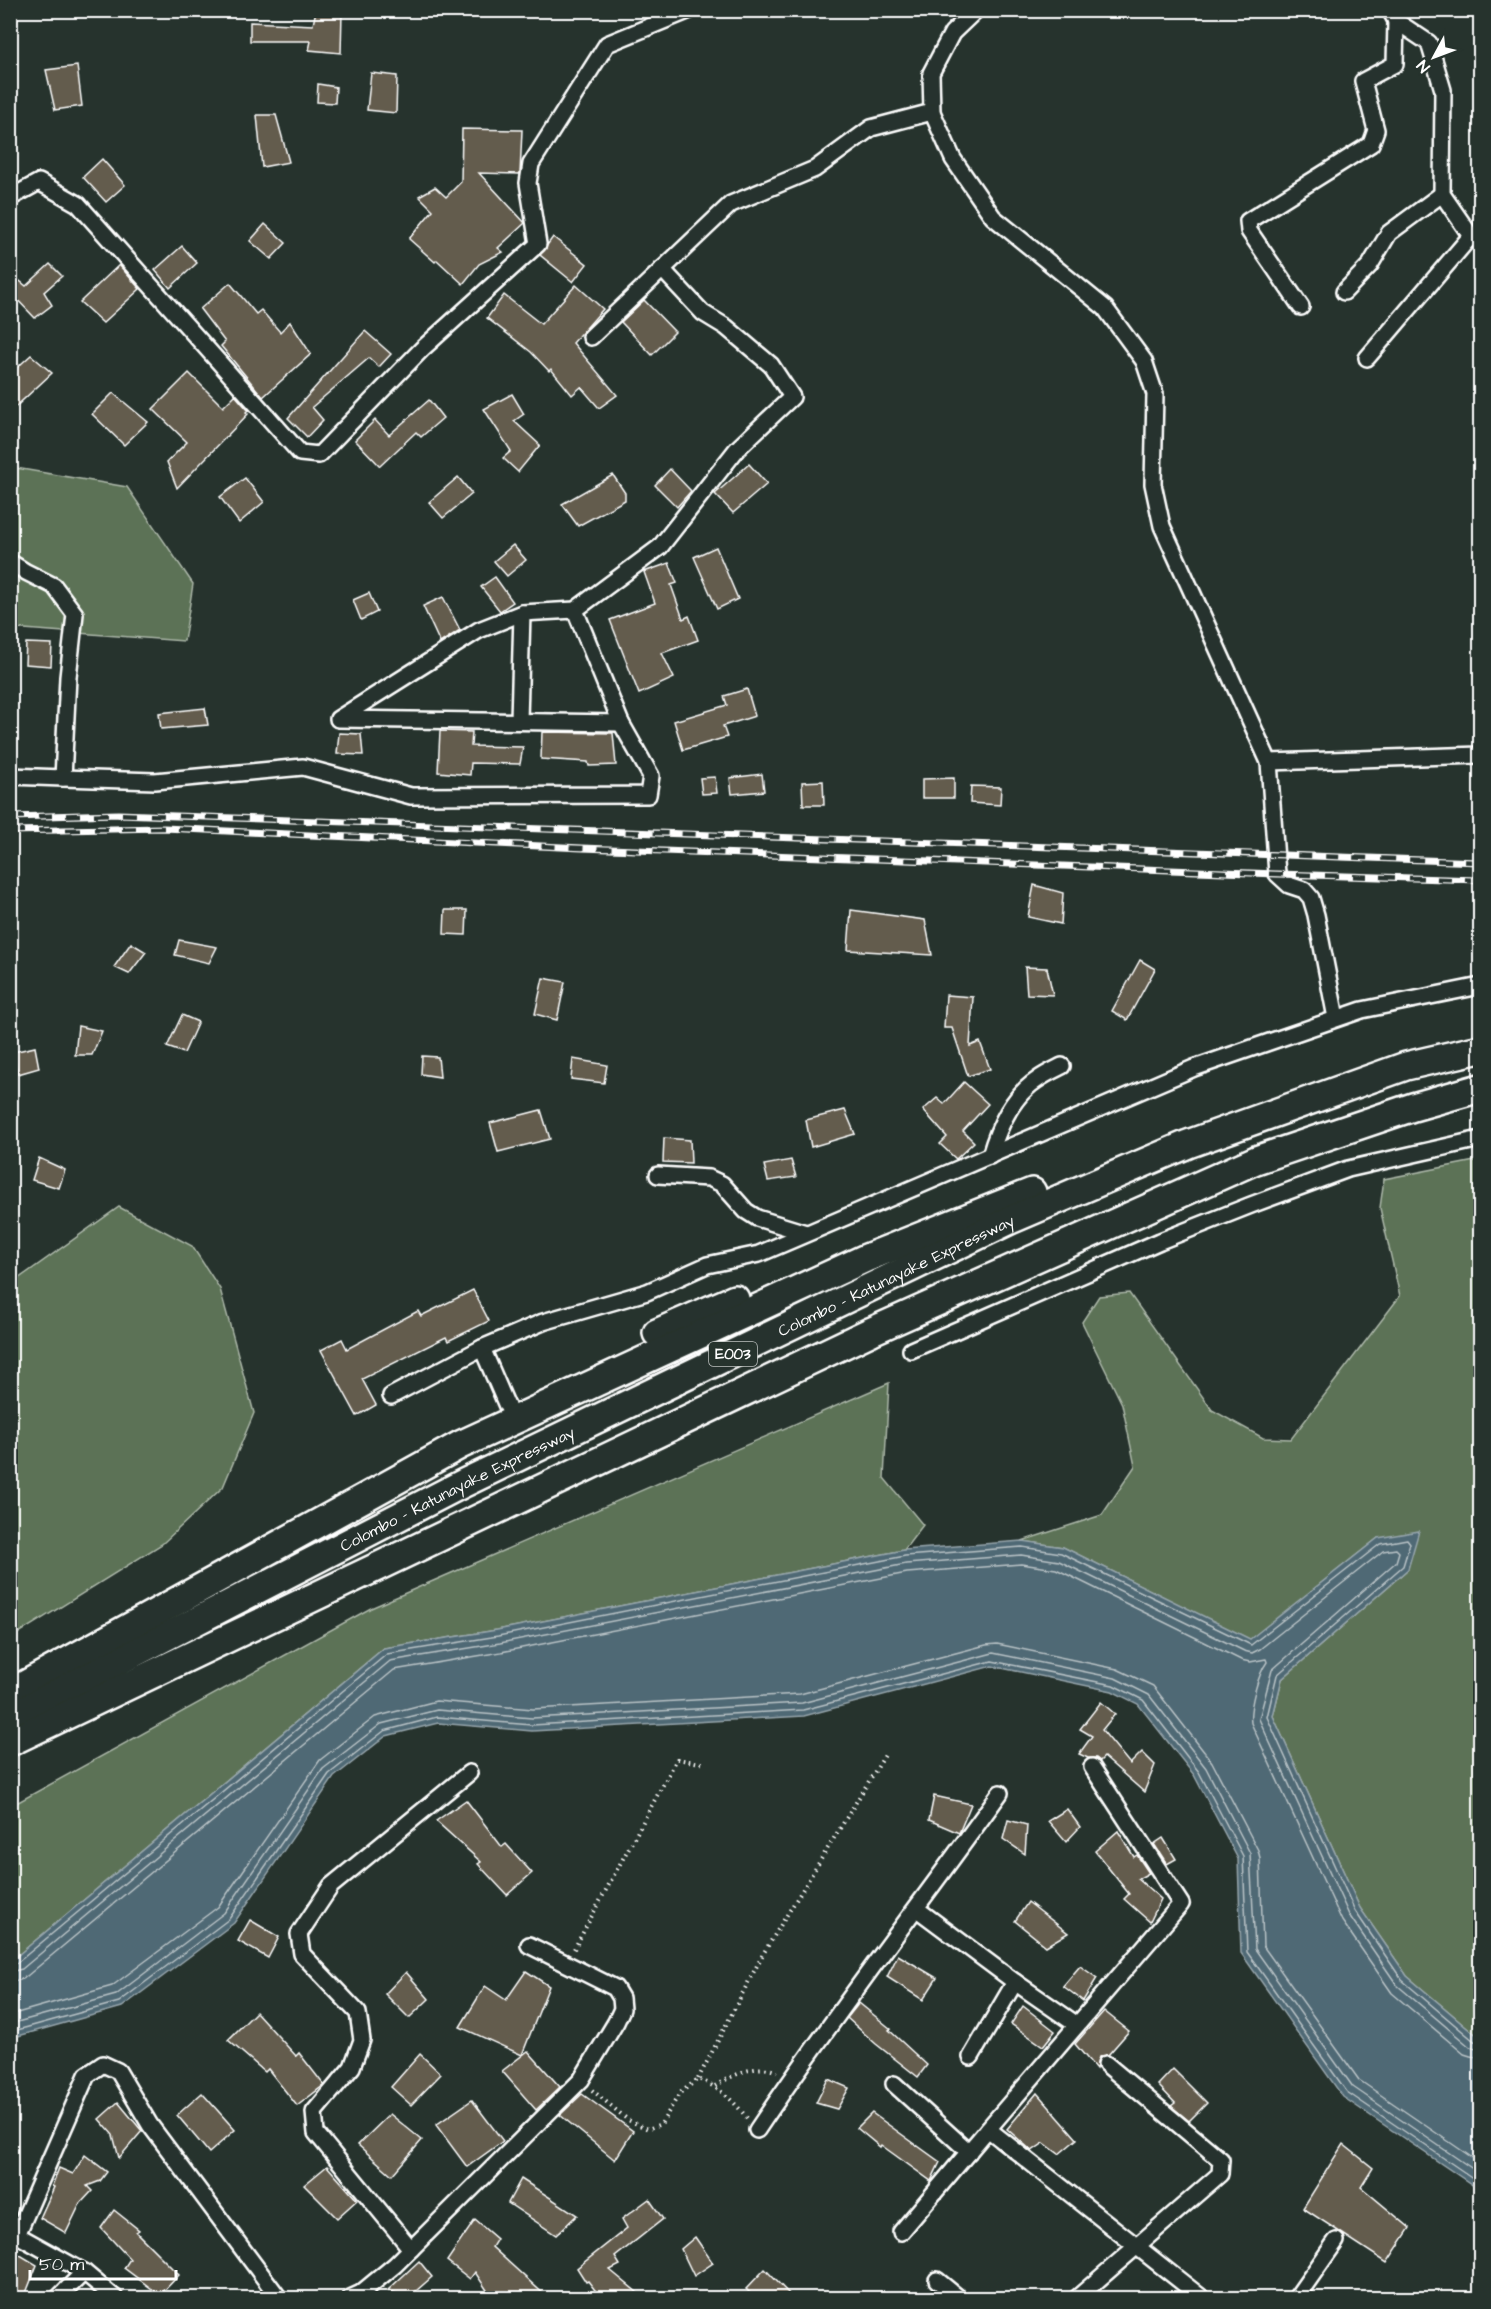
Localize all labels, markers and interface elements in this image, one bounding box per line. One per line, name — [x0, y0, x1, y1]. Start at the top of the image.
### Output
north arrow — [1404, 27, 1464, 87]
text: N — [1412, 55, 1435, 77]
street label: Colombo - Katunayake Expressway — [774, 1210, 1019, 1342]
road number: E003 — [709, 1342, 757, 1366]
street label: Colombo - Katunayake Expressway — [336, 1421, 579, 1557]
scale bar — [30, 2243, 176, 2281]
text: 50 m — [39, 2252, 84, 2277]

